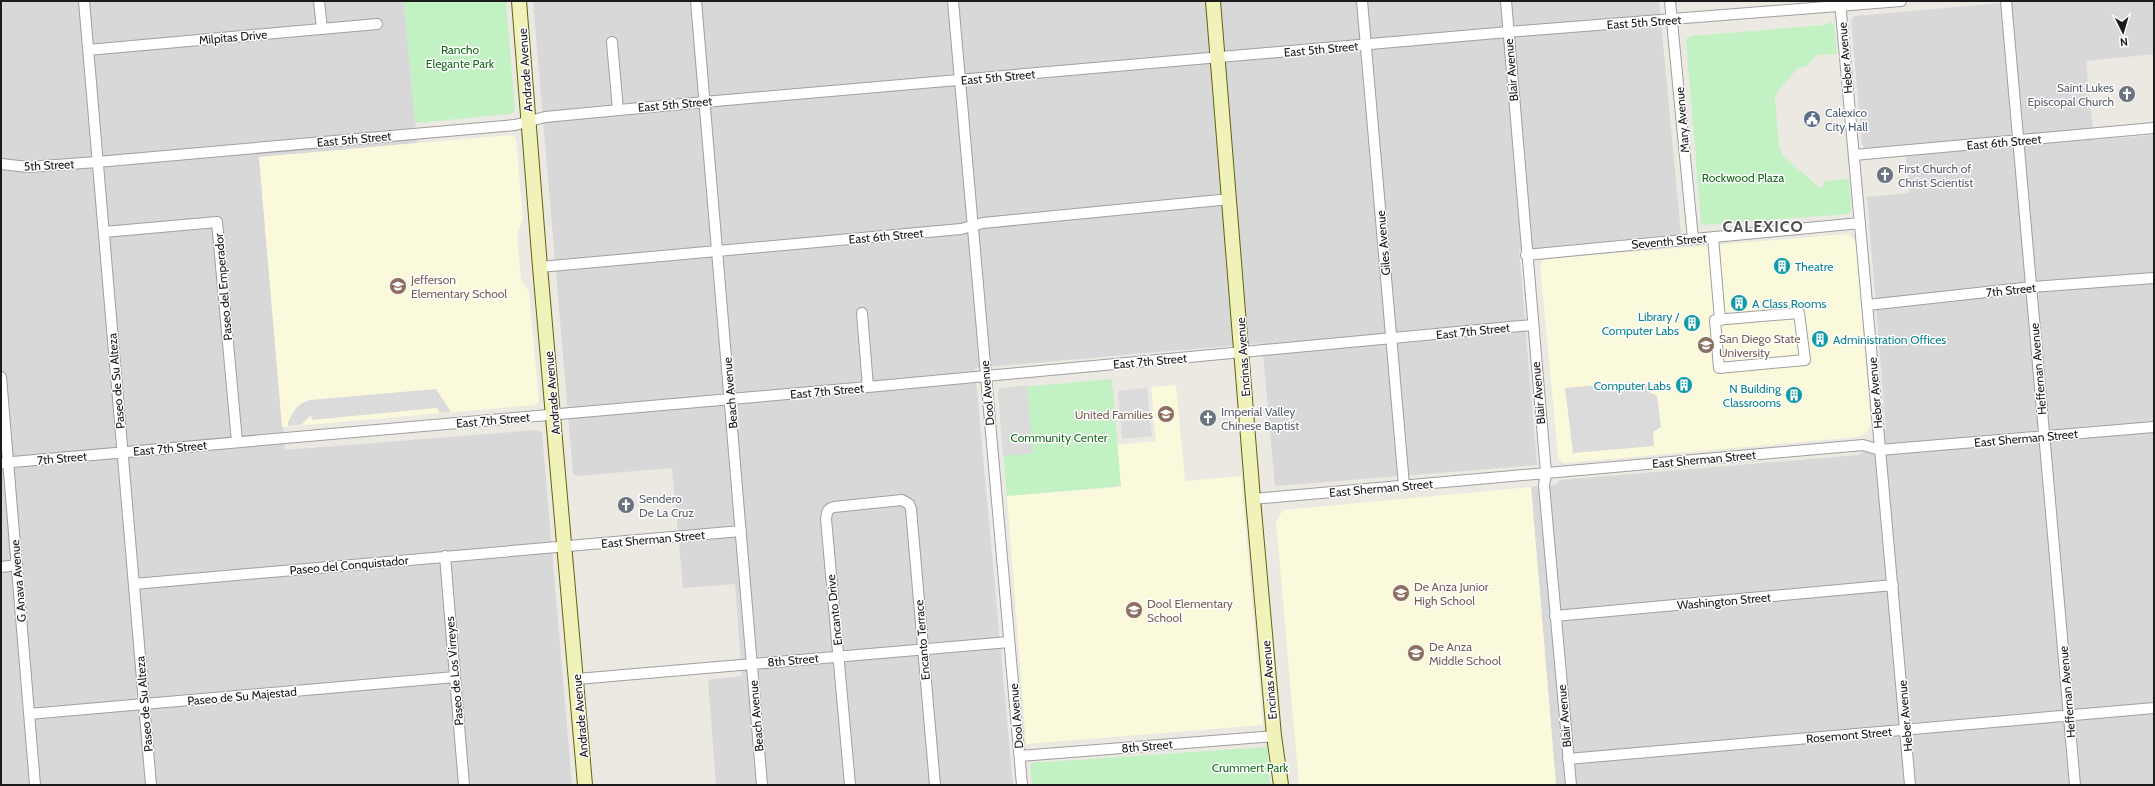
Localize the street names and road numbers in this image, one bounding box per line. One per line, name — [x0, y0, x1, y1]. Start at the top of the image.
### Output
street label: East 5th Street — [1606, 12, 1682, 32]
street label: Heber Avenue — [1834, 22, 1856, 94]
street label: Milpitas Drive — [198, 27, 268, 47]
street label: Andrade Avenue — [515, 28, 535, 112]
street label: East 5th Street — [1283, 38, 1359, 60]
street label: Blair Avenue — [1501, 38, 1521, 102]
street label: East 5th Street — [960, 66, 1036, 88]
street label: Mary Avenue — [1672, 86, 1692, 154]
street label: East 5th Street — [637, 93, 713, 115]
street label: East 5th Street — [316, 128, 392, 150]
street label: East 6th Street — [1966, 131, 2042, 153]
street label: 5th Street — [23, 156, 75, 174]
street label: Giles Avenue — [1373, 210, 1393, 276]
street label: East 6th Street — [848, 225, 924, 247]
street label: Seventh Street — [1631, 230, 1707, 252]
street label: Paseo del Emperador — [211, 233, 235, 341]
street label: 7th Street — [1985, 280, 2037, 300]
street label: Encinas Avenue — [1233, 317, 1253, 397]
street label: East 7th Street — [1435, 320, 1511, 342]
street label: Heffernan Avenue — [2027, 322, 2049, 416]
street label: Paseo de Su Alteza — [104, 332, 128, 429]
street label: East 7th Street — [1112, 350, 1188, 372]
street label: Andrade Avenue — [541, 351, 563, 435]
street label: Beach Avenue — [719, 357, 741, 429]
street label: Heber Avenue — [1864, 357, 1886, 429]
street label: Dool Avenue — [977, 360, 997, 426]
street label: Blair Avenue — [1528, 361, 1548, 425]
street label: East 7th Street — [789, 380, 865, 402]
street label: East 7th Street — [455, 409, 531, 431]
street label: East Sherman Street — [1974, 426, 2078, 450]
street label: East 7th Street — [132, 437, 208, 459]
street label: East Sherman Street — [1652, 447, 1756, 471]
street label: 7th Street — [36, 448, 88, 468]
street label: East Sherman Street — [1329, 476, 1433, 500]
street label: East Sherman Street — [601, 527, 705, 551]
street label: G Anava Avenue — [7, 539, 29, 623]
street label: Paseo del Conquistador — [289, 552, 409, 578]
street label: Encanto Drive — [823, 574, 845, 646]
street label: Washington Street — [1676, 589, 1772, 613]
street label: Encanto Terrace — [911, 599, 933, 681]
street label: Paseo de Los Virreyes — [442, 616, 466, 726]
street label: Encinas Avenue — [1258, 640, 1280, 720]
street label: Heffernan Avenue — [2056, 645, 2078, 739]
street label: 8th Street — [767, 650, 819, 670]
street label: Paseo de Su Alteza — [132, 655, 156, 752]
street label: Andrade Avenue — [569, 674, 591, 758]
street label: Beach Avenue — [745, 680, 767, 752]
street label: Heber Avenue — [1894, 680, 1916, 752]
street label: Dool Avenue — [1006, 683, 1026, 749]
street label: Paseo de Su Majestad — [187, 684, 297, 708]
street label: Blair Avenue — [1554, 684, 1574, 748]
street label: Rosemont Street — [1805, 724, 1893, 746]
street label: 8th Street — [1121, 736, 1173, 756]

